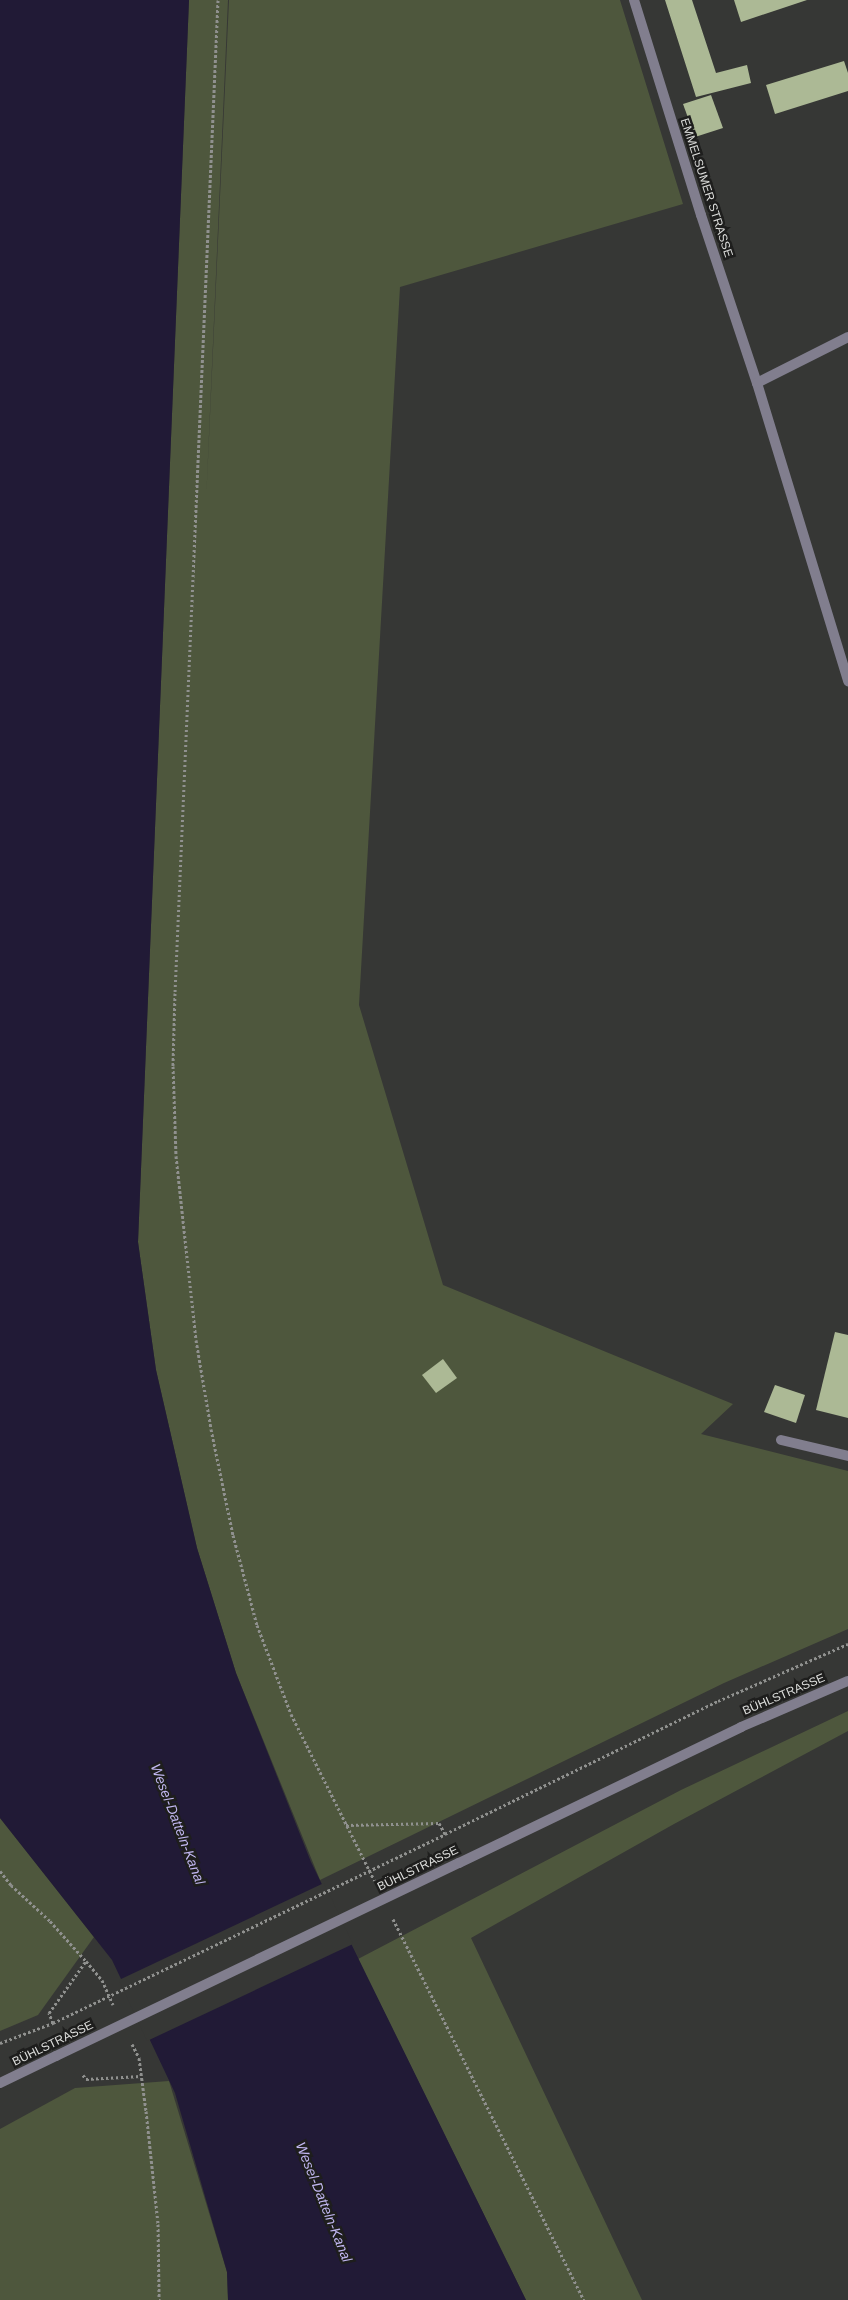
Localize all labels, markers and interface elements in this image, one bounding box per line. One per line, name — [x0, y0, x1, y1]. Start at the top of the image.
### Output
street label: EMMELSUMER STRASSE — [677, 117, 735, 259]
street label: BÜHLSTRASSE — [741, 1671, 827, 1719]
water label: Wesel-Datteln-Kanal — [147, 1761, 209, 1887]
street label: BÜHLSTRASSE — [375, 1843, 461, 1895]
street label: BÜHLSTRASSE — [10, 2018, 96, 2070]
water label: Wesel-Datteln-Kanal — [292, 2139, 356, 2265]

